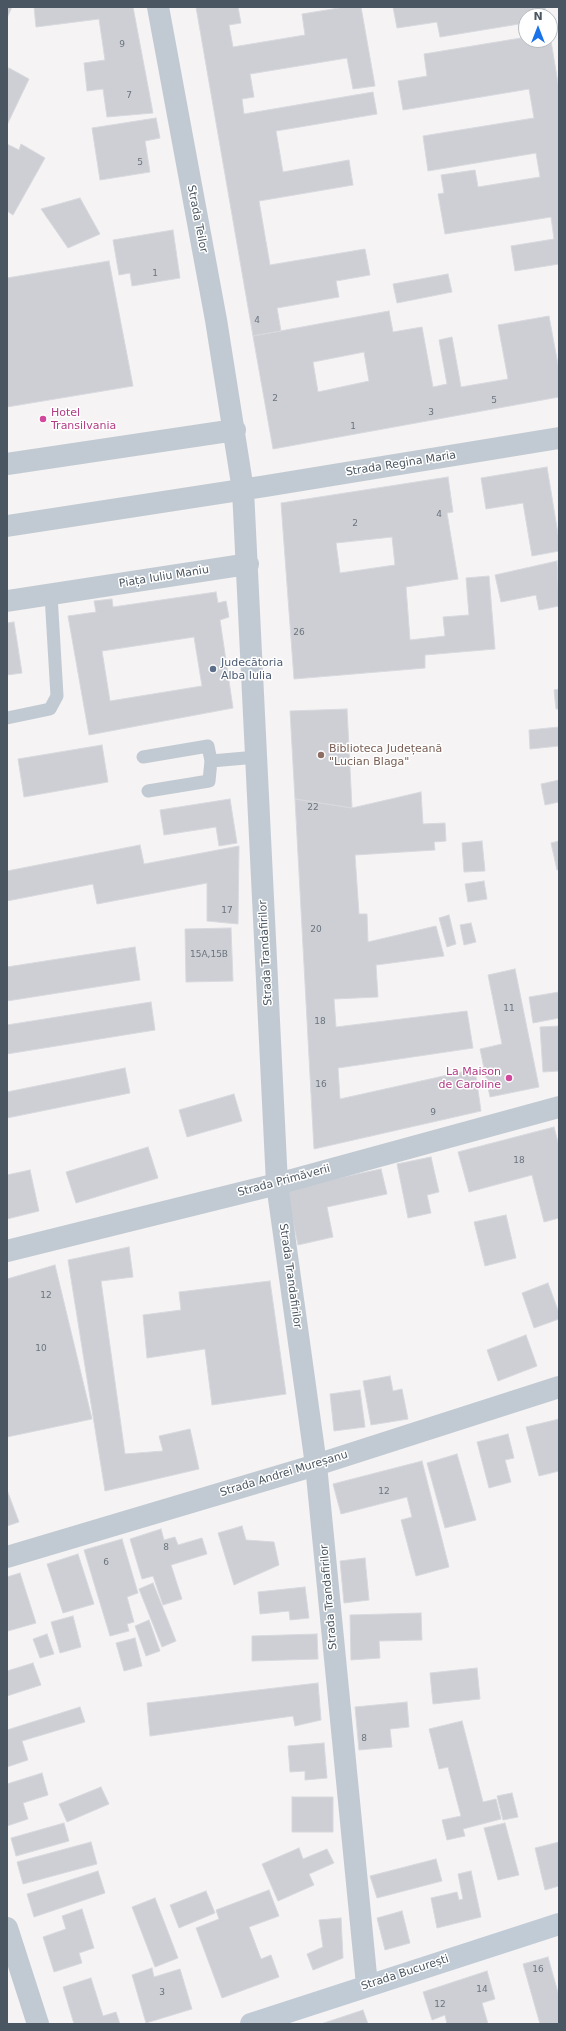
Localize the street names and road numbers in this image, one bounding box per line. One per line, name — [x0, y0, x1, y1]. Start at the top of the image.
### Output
street label: Strada Teilor — [184, 184, 210, 254]
street label: Strada Regina Maria — [345, 449, 457, 479]
street label: Piața Iuliu Maniu — [118, 563, 210, 591]
street label: Strada Trandafirilor — [257, 900, 275, 1006]
street label: Strada Primăverii — [236, 1162, 332, 1200]
street label: Strada Trandafirilor — [276, 1223, 304, 1329]
street label: Strada Andrei Mureșanu — [219, 1448, 349, 1500]
street label: Strada Trandafirilor — [318, 1544, 340, 1650]
street label: Strada București — [359, 1953, 451, 1993]

